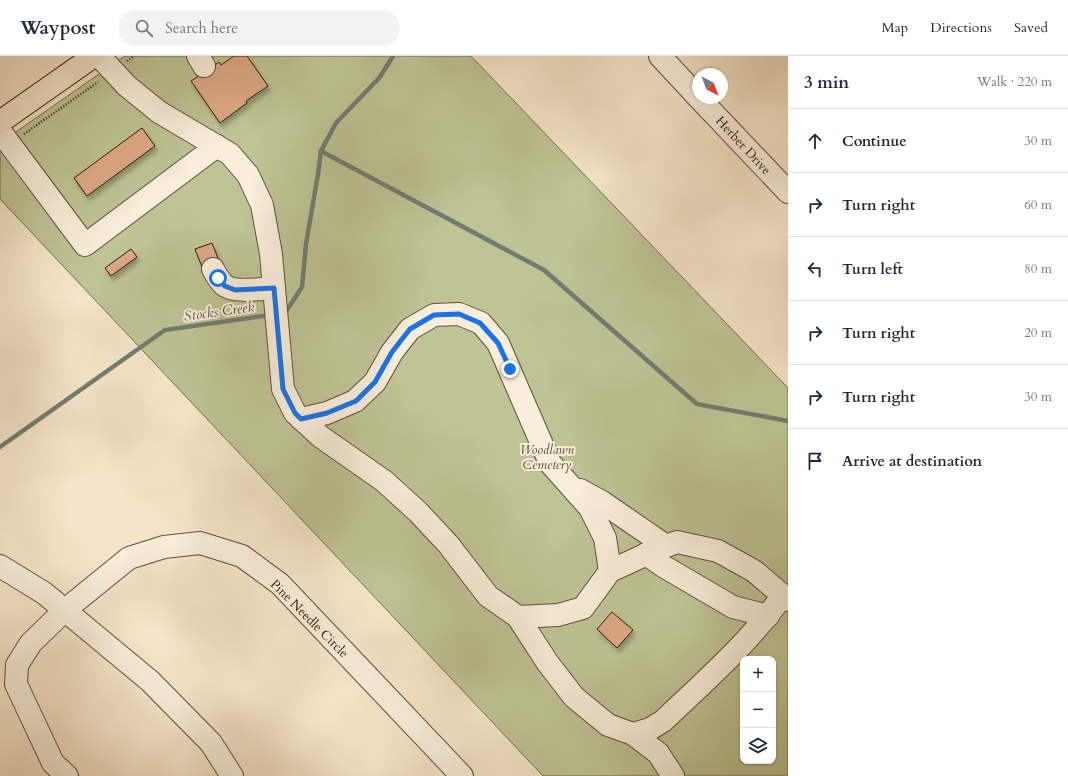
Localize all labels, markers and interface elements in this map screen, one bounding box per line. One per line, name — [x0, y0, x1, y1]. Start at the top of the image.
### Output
search box — [119, 10, 399, 46]
text: Waypost — [20, 15, 95, 41]
icon: search — [133, 17, 155, 39]
text: Search here — [165, 18, 238, 38]
text: Map — [882, 18, 908, 37]
text: Directions — [930, 18, 992, 37]
text: Saved — [1014, 18, 1048, 37]
north arrow — [692, 68, 728, 104]
text: 3 min — [804, 71, 849, 94]
text: Walk · 220 m — [977, 73, 1052, 91]
street label: Herber Drive — [711, 112, 775, 179]
icon: ahead — [804, 130, 826, 152]
text: Continue — [842, 131, 907, 151]
text: 30 m — [1024, 132, 1052, 150]
icon: right — [804, 194, 826, 216]
text: Turn right — [842, 195, 915, 215]
text: 60 m — [1024, 196, 1052, 214]
icon: left — [804, 258, 826, 280]
text: Turn left — [842, 259, 903, 279]
text: 80 m — [1024, 260, 1052, 278]
route start — [209, 269, 227, 287]
water label: Stocks Creek — [183, 297, 256, 326]
icon: right — [804, 322, 826, 344]
text: Turn right — [842, 323, 915, 343]
text: 20 m — [1024, 324, 1052, 342]
route end — [501, 360, 519, 378]
icon: right — [804, 386, 826, 408]
text: Turn right — [842, 387, 915, 407]
text: 30 m — [1024, 388, 1052, 406]
park label: Woodlawn Cemetery — [520, 441, 575, 474]
icon: arrive — [804, 450, 826, 472]
text: Arrive at destination — [842, 451, 982, 471]
street label: Pine Needle Circle — [266, 576, 353, 662]
map controls — [740, 656, 776, 764]
button: + — [740, 656, 776, 692]
button: − — [740, 692, 776, 728]
button: layers — [740, 728, 776, 764]

